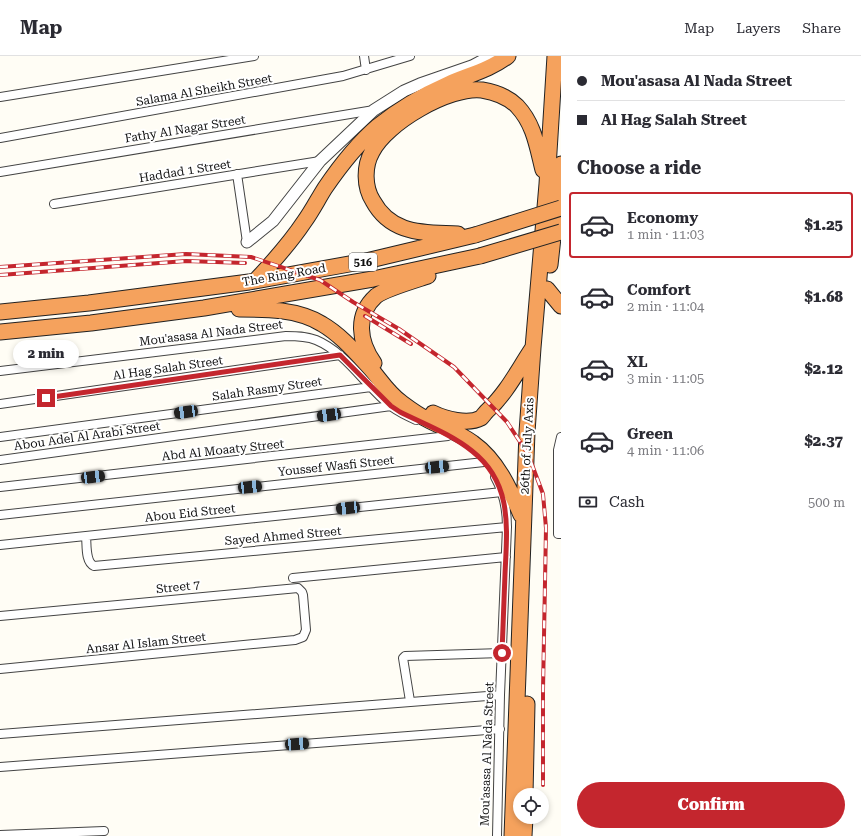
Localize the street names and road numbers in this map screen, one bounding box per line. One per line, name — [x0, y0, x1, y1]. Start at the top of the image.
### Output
street label: Salama Al Sheikh Street — [135, 71, 274, 109]
street label: Fathy Al Nagar Street — [124, 112, 247, 145]
street label: Haddad 1 Street — [138, 157, 233, 185]
road number: 516 — [349, 253, 377, 271]
street label: The Ring Road — [241, 261, 327, 289]
street label: Mou'asasa Al Nada Street — [138, 317, 284, 349]
street label: Al Hag Salah Street — [112, 353, 224, 383]
street label: Salah Rasmy Street — [211, 374, 323, 404]
street label: 26th of July Axis — [517, 397, 537, 495]
street label: Abou Adel Al Arabi Street — [13, 419, 162, 453]
street label: Abd Al Moaaty Street — [161, 437, 285, 463]
street label: Youssef Wasfi Street — [277, 453, 395, 479]
street label: Abou Eid Street — [144, 501, 236, 525]
street label: Sayed Ahmed Street — [224, 524, 342, 548]
street label: Street 7 — [155, 578, 201, 596]
street label: Ansar Al Islam Street — [85, 630, 207, 656]
street label: Mou'asasa Al Nada Street — [477, 681, 497, 826]

